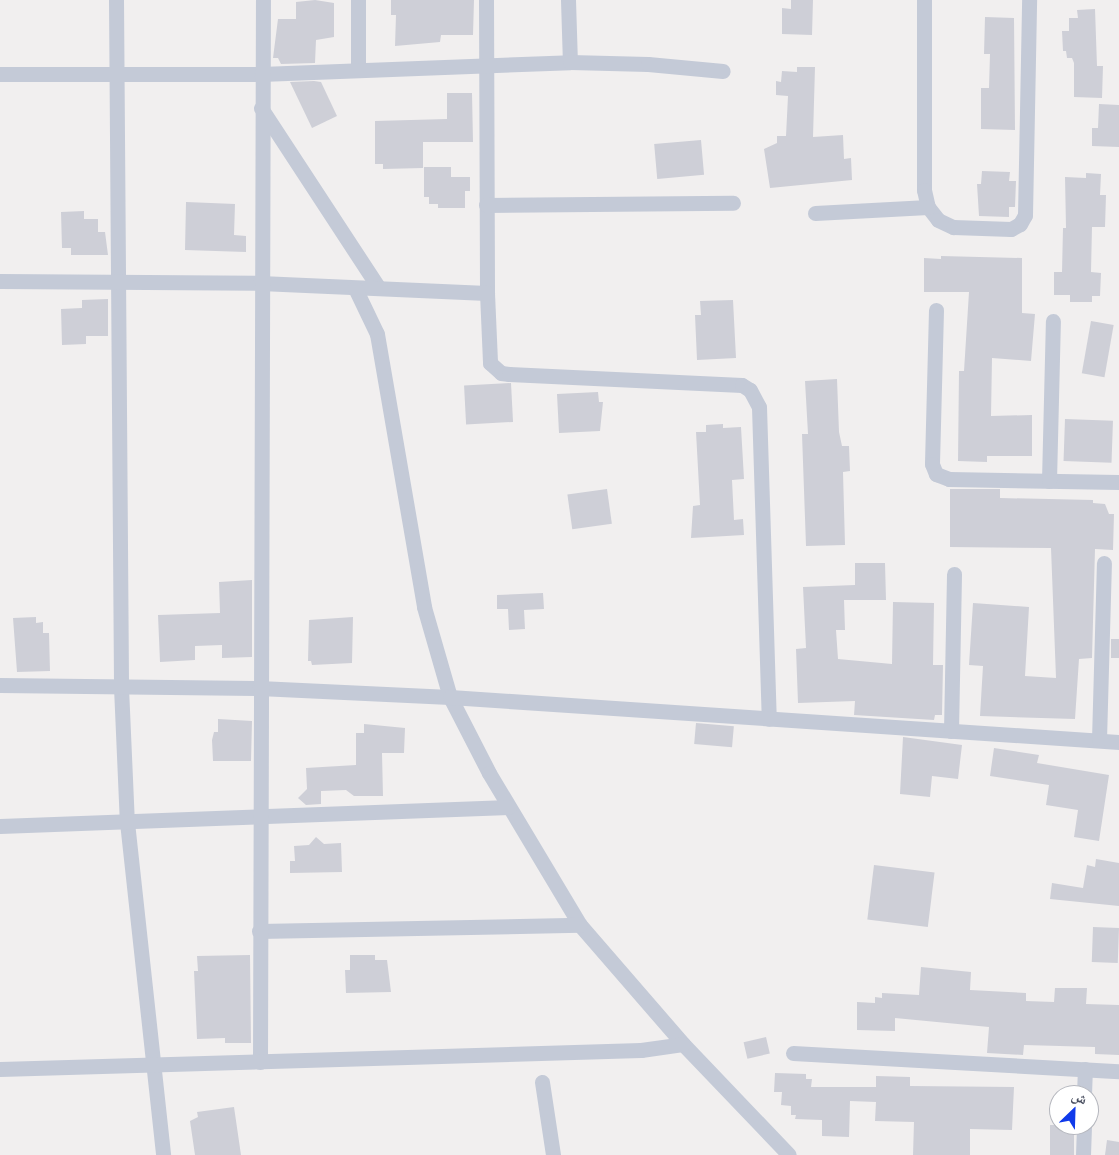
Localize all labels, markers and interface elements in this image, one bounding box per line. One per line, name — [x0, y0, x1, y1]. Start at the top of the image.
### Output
north arrow — [1049, 1085, 1099, 1135]
text: ش — [1069, 1086, 1090, 1108]

